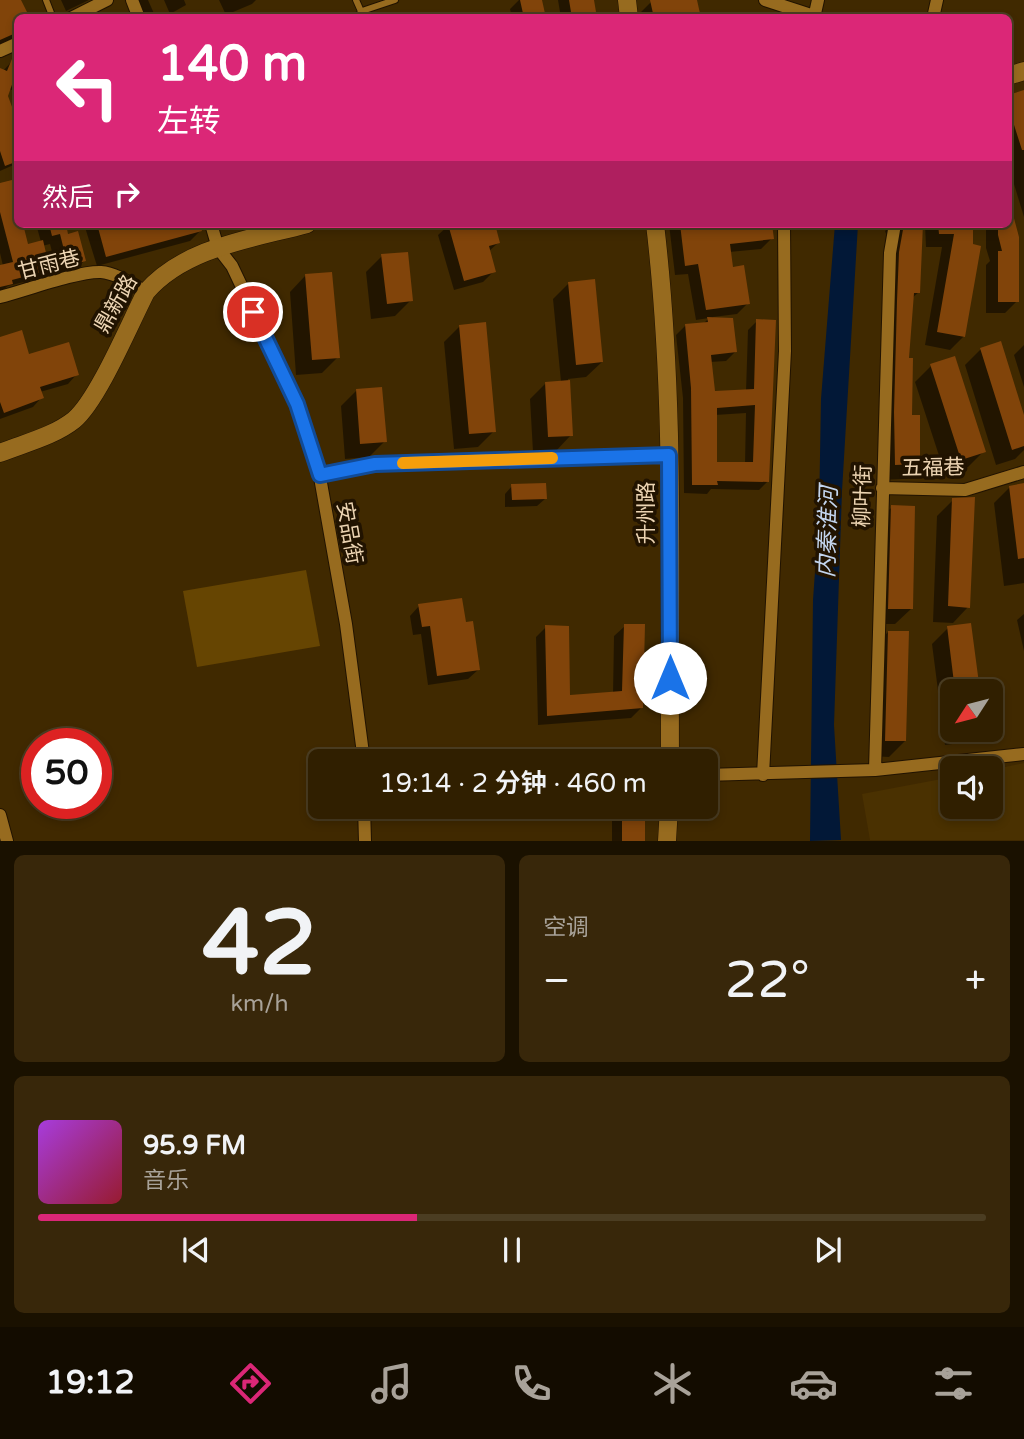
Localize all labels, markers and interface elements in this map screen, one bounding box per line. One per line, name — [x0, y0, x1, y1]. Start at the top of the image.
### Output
text: 140 m — [157, 35, 307, 94]
icon: left — [42, 42, 133, 133]
text: 左转 — [157, 103, 221, 141]
icon: right — [108, 175, 146, 213]
text: 然后 — [42, 182, 94, 213]
street label: 甘雨巷 — [15, 245, 83, 285]
street label: 鼎新路 — [89, 270, 143, 338]
pin — [223, 282, 283, 342]
icon: arrive — [234, 293, 272, 331]
street label: 五福巷 — [901, 455, 965, 481]
street label: 柳叶街 — [849, 464, 877, 528]
street label: 升州路 — [634, 482, 659, 545]
water label: 内秦淮河 — [812, 482, 844, 578]
street label: 安品街 — [331, 500, 367, 566]
position arrow — [633, 641, 707, 715]
north arrow — [940, 679, 1003, 742]
map controls — [940, 679, 1003, 819]
speed limit sign: 50 — [21, 728, 112, 819]
button: sound — [940, 756, 1003, 819]
text: 19:14 · 2 分钟 · 460 m — [379, 768, 647, 799]
text: 42 — [202, 889, 317, 999]
text: 空调 — [543, 914, 589, 942]
text: 22° — [725, 949, 810, 1012]
text: − — [543, 958, 570, 1004]
text: + — [965, 958, 986, 1004]
text: km/h — [231, 990, 288, 1018]
text: 95.9 FM — [143, 1130, 246, 1161]
text: 音乐 — [143, 1167, 189, 1195]
icon: previous — [177, 1231, 215, 1269]
icon: pause — [493, 1231, 531, 1269]
icon: next — [809, 1231, 847, 1269]
icon: directions — [226, 1359, 275, 1408]
icon: music — [367, 1359, 416, 1408]
icon: phone — [507, 1359, 556, 1408]
icon: climate — [648, 1359, 697, 1408]
icon: car — [789, 1359, 838, 1408]
icon: filters — [929, 1359, 978, 1408]
text: 19:12 — [46, 1364, 135, 1402]

